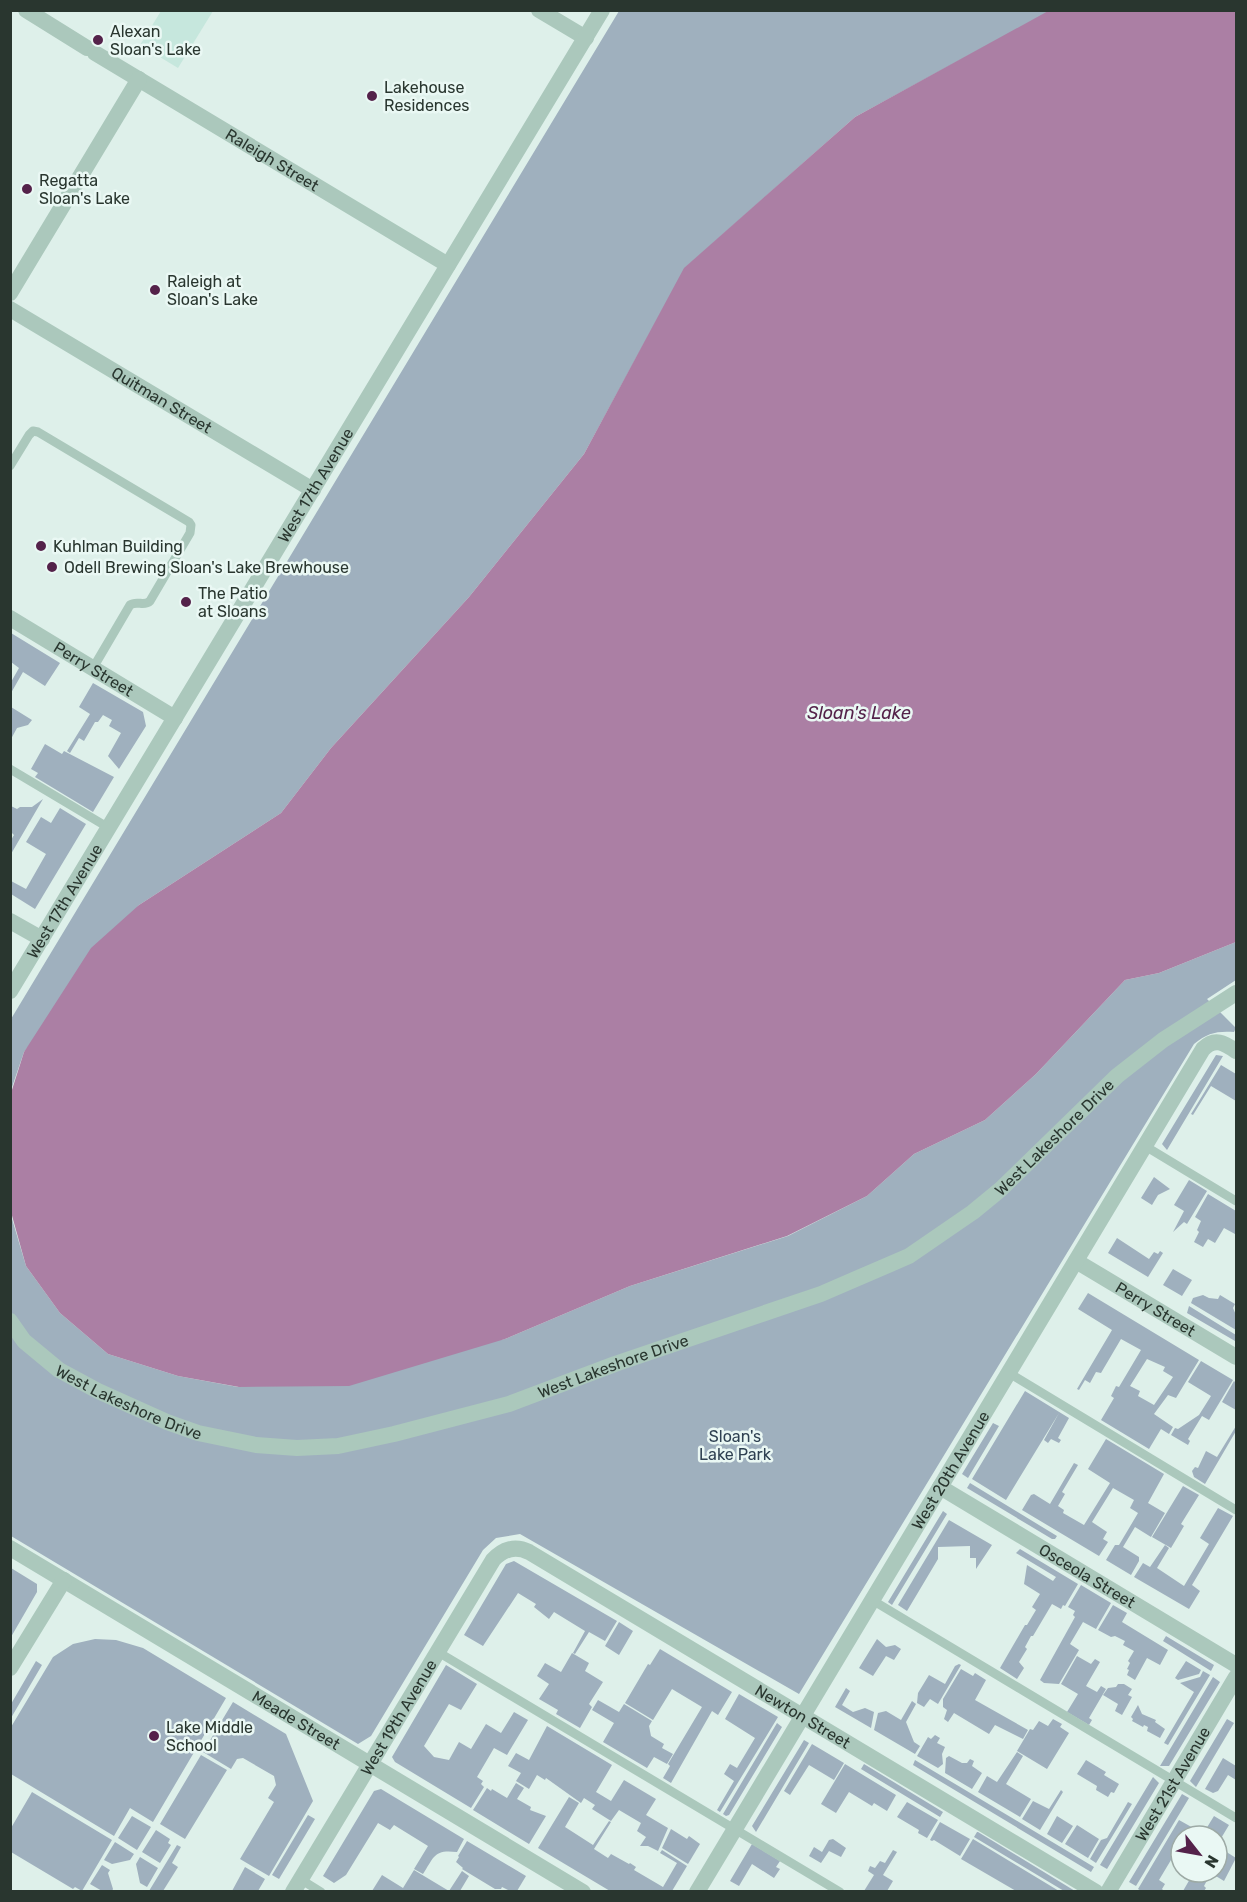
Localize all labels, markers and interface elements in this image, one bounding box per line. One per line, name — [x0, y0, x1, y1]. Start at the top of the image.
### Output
place label: Alexan Sloan's Lake — [110, 22, 201, 59]
marker: Alexan Sloan's Lake — [91, 33, 105, 47]
place label: Lakehouse Residences — [384, 78, 470, 115]
marker: Lakehouse Residences — [365, 89, 379, 103]
street label: Raleigh Street — [222, 125, 322, 195]
place label: Regatta Sloan's Lake — [39, 171, 130, 208]
marker: Regatta Sloan's Lake — [20, 182, 34, 196]
place label: Raleigh at Sloan's Lake — [167, 272, 258, 309]
marker: Raleigh at Sloan's Lake — [148, 283, 162, 297]
street label: Quitman Street — [108, 363, 215, 437]
street label: West 17th Avenue — [274, 424, 358, 546]
place label: Kuhlman Building — [53, 537, 183, 556]
marker: Kuhlman Building — [34, 539, 48, 553]
place label: Odell Brewing Sloan's Lake Brewhouse — [64, 558, 349, 577]
marker: Odell Brewing Sloan's Lake Brewhouse — [45, 560, 59, 574]
place label: The Patio at Sloans — [198, 584, 268, 621]
marker: The Patio at Sloans — [179, 595, 193, 609]
street label: Perry Street — [50, 638, 137, 701]
water label: Sloan's Lake — [807, 702, 911, 724]
street label: West 17th Avenue — [23, 841, 107, 962]
street label: West Lakeshore Drive — [991, 1075, 1118, 1200]
street label: Perry Street — [1112, 1278, 1199, 1341]
street label: West Lakeshore Drive — [535, 1331, 691, 1402]
street label: West Lakeshore Drive — [52, 1361, 205, 1444]
street label: West 20th Avenue — [908, 1408, 994, 1533]
park label: Sloan's Lake Park — [699, 1427, 772, 1464]
street label: Osceola Street — [1036, 1540, 1139, 1612]
street label: West 19th Avenue — [357, 1656, 441, 1779]
street label: Newton Street — [751, 1681, 854, 1753]
street label: Meade Street — [249, 1687, 344, 1754]
place label: Lake Middle School — [166, 1718, 253, 1755]
street label: West 21st Avenue — [1131, 1723, 1214, 1845]
marker: Lake Middle School — [147, 1729, 161, 1743]
north arrow — [1169, 1824, 1229, 1884]
text: N — [1200, 1852, 1223, 1871]

